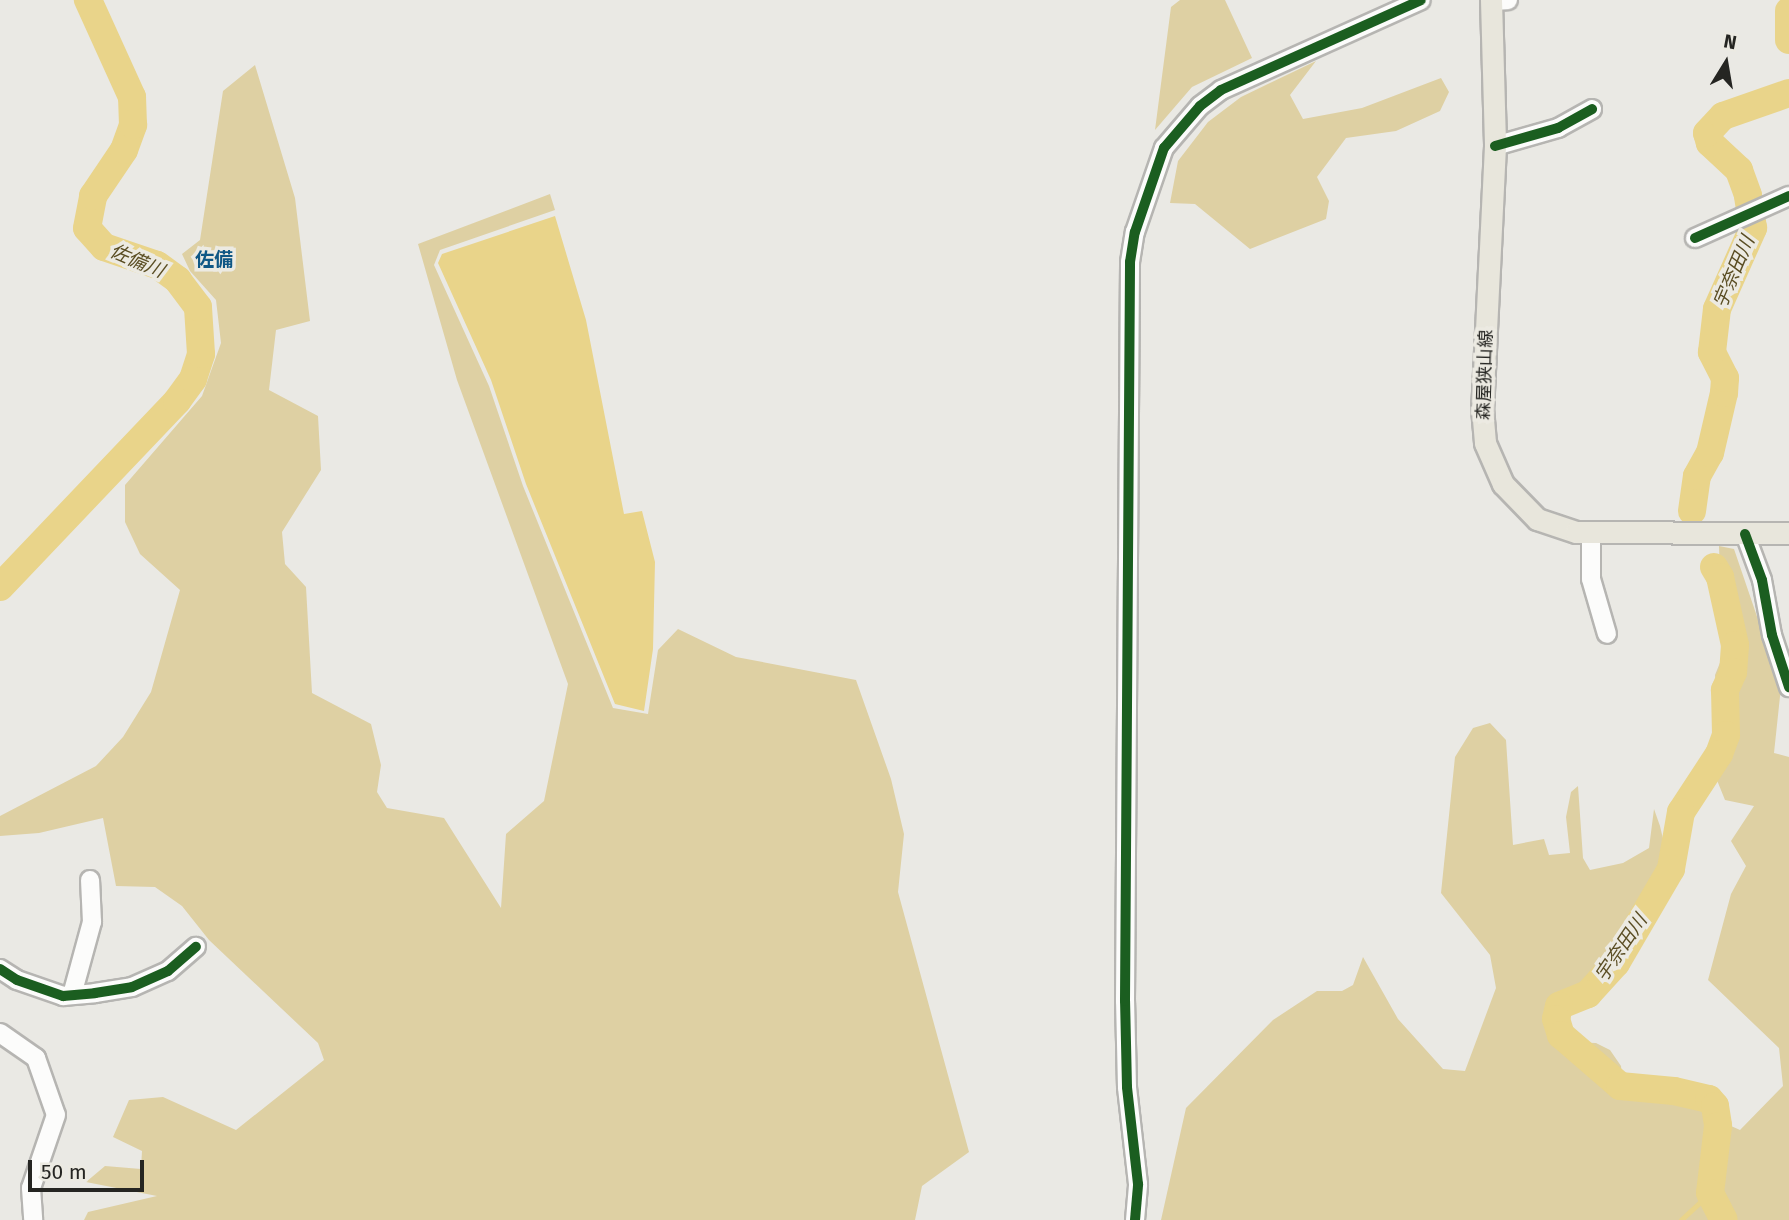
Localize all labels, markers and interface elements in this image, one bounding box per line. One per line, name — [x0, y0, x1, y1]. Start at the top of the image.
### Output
north arrow — [1691, 28, 1761, 98]
text: N — [1722, 29, 1738, 54]
water label: 宇奈田川 — [1709, 233, 1759, 311]
water label: 佐備川 — [106, 239, 168, 283]
district label: 佐備 — [195, 249, 233, 271]
street label: 森屋狭山線 — [1473, 330, 1497, 420]
water label: 宇奈田川 — [1590, 910, 1652, 986]
scale bar — [32, 1146, 147, 1190]
text: 50 m — [41, 1159, 87, 1185]

